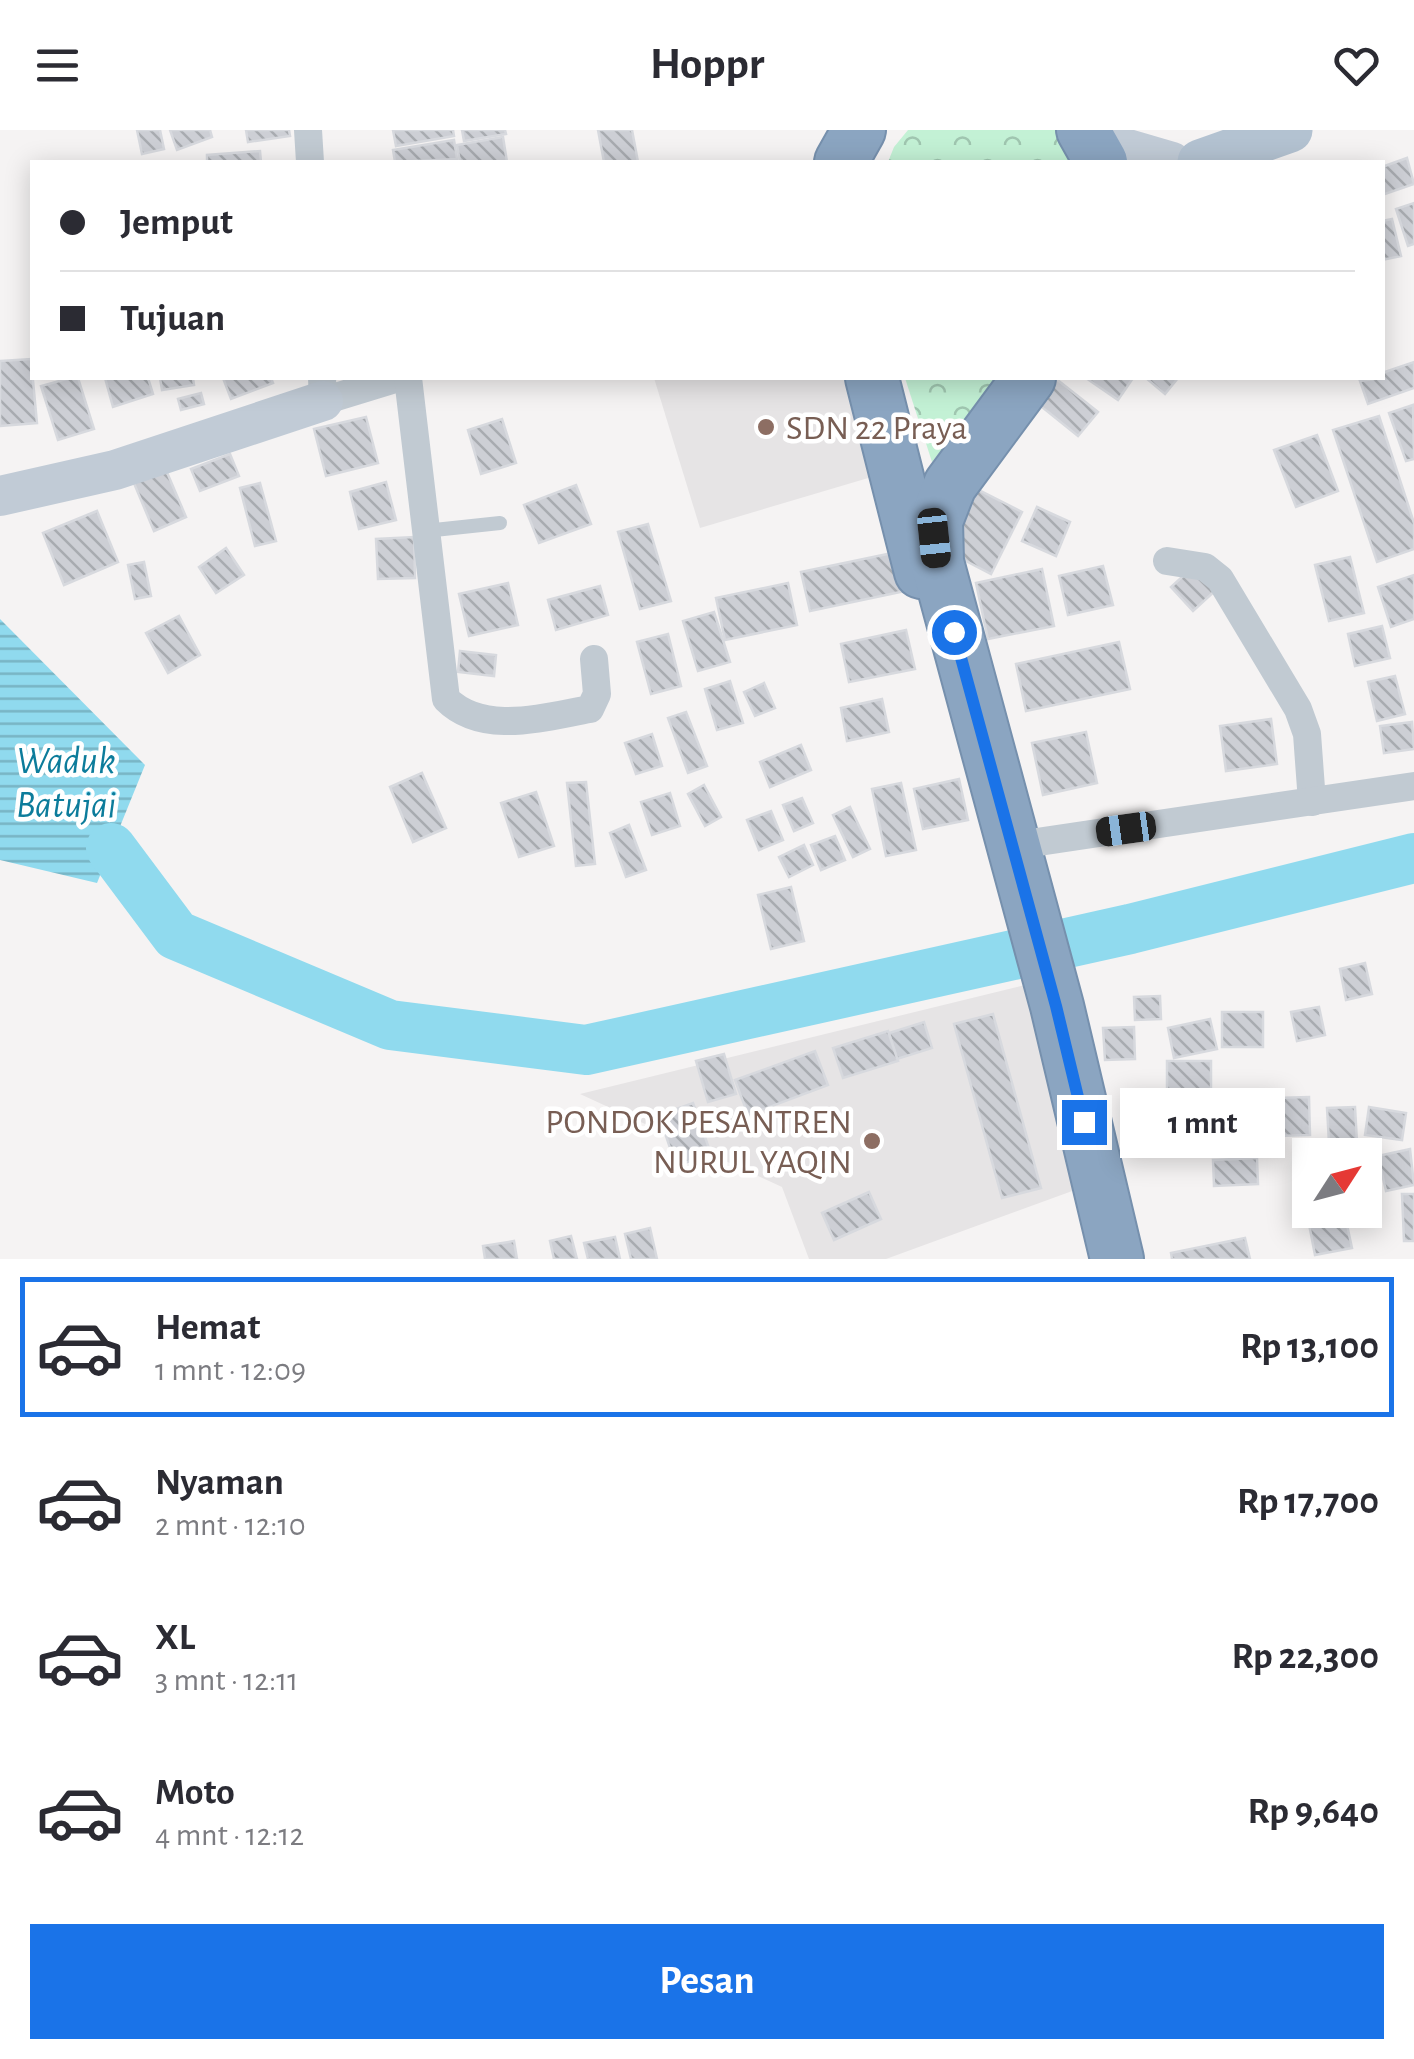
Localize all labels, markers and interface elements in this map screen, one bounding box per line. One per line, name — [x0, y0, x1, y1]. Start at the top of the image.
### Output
icon: menu — [30, 38, 85, 93]
icon: heart — [1329, 38, 1384, 93]
text: Hoppr — [650, 42, 764, 87]
text: Jemput — [120, 204, 233, 242]
text: Tujuan — [120, 300, 225, 338]
place label: SDN 22 Praya — [786, 411, 967, 446]
marker: SDN 22 Praya — [755, 416, 777, 438]
car — [916, 507, 952, 569]
route start — [932, 610, 977, 655]
water label: Waduk Batujai — [16, 743, 116, 825]
car — [1094, 810, 1158, 848]
callout: 1 mnt — [1119, 1087, 1284, 1157]
route end — [1062, 1100, 1107, 1145]
place label: PONDOK PESANTREN NURUL YAQIN — [545, 1105, 852, 1180]
text: 1 mnt — [1168, 1107, 1237, 1139]
marker: PONDOK PESANTREN NURUL YAQIN — [861, 1130, 883, 1152]
north arrow — [1292, 1138, 1382, 1228]
map controls — [1292, 1138, 1382, 1228]
icon: car — [35, 1302, 125, 1392]
text: Hemat — [155, 1309, 260, 1347]
text: Rp 13,100 — [1240, 1328, 1379, 1366]
text: 1 mnt · 12:09 — [155, 1354, 306, 1386]
icon: car — [35, 1457, 125, 1547]
text: Nyaman — [155, 1464, 284, 1502]
text: Rp 17,700 — [1237, 1483, 1379, 1521]
text: 2 mnt · 12:10 — [155, 1509, 306, 1541]
icon: car — [35, 1612, 125, 1702]
text: XL — [155, 1619, 195, 1657]
text: Rp 22,300 — [1231, 1638, 1379, 1676]
text: 3 mnt · 12:11 — [155, 1664, 298, 1696]
icon: car — [35, 1767, 125, 1857]
text: Moto — [155, 1774, 235, 1812]
text: Rp 9,640 — [1248, 1793, 1379, 1831]
text: 4 mnt · 12:12 — [155, 1819, 304, 1851]
button: Pesan — [30, 1924, 1384, 2039]

